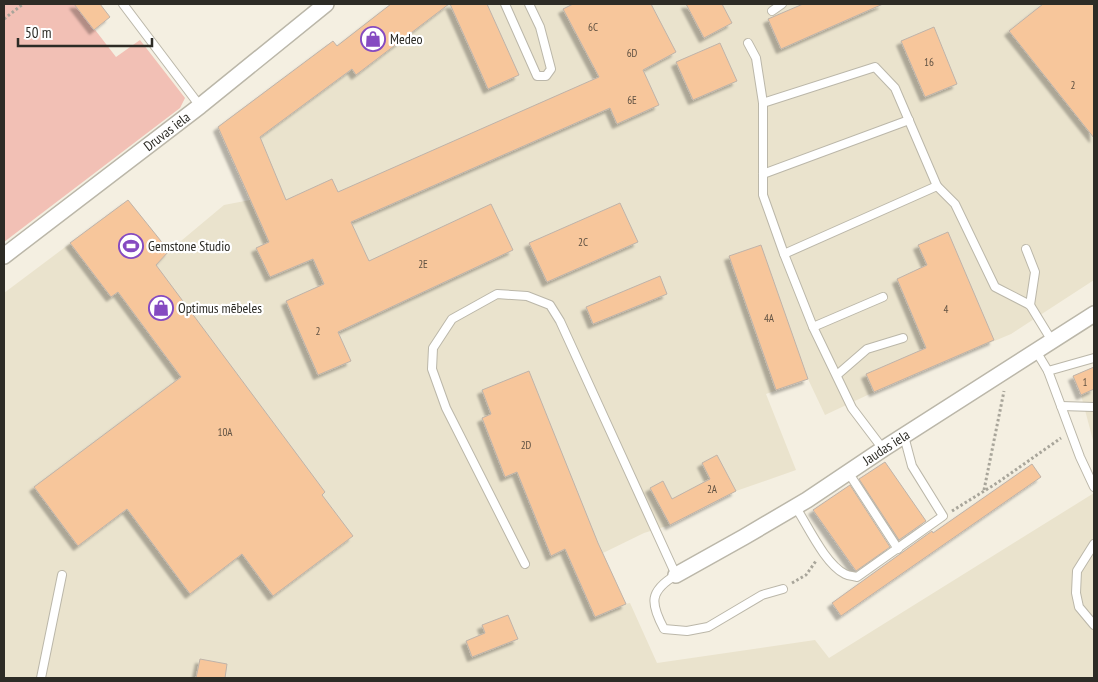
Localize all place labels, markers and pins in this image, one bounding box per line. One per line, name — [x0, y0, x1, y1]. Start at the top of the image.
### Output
shop icon: Medeo — [360, 26, 386, 52]
place label: Medeo — [390, 30, 422, 48]
sports icon: Gemstone Studio — [118, 233, 144, 259]
place label: Gemstone Studio — [148, 237, 230, 255]
shop icon: Optimus mēbeles — [148, 295, 174, 321]
place label: Optimus mēbeles — [178, 299, 262, 317]

